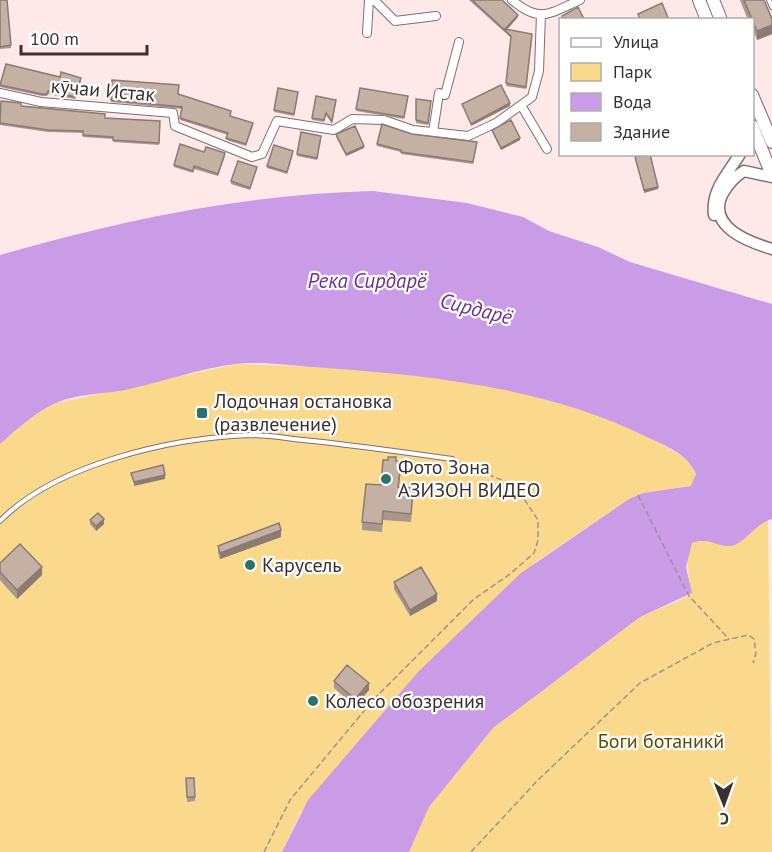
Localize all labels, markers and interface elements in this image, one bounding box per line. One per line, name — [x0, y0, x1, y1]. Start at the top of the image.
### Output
scale bar — [21, 18, 147, 56]
legend — [559, 18, 754, 156]
text: 100 m — [30, 27, 79, 50]
text: Улица — [613, 30, 659, 53]
text: Парк — [613, 60, 653, 83]
street label: кӯчаи Истак — [50, 72, 157, 108]
text: Вода — [613, 90, 652, 113]
text: Здание — [613, 120, 670, 143]
water label: Река Сирдарё — [307, 267, 427, 294]
water label: Сирдарё — [437, 287, 515, 331]
place label: Лодочная остановка (развлечение) — [213, 388, 392, 437]
marker: Лодочная остановка (развлечение) — [195, 406, 209, 420]
place label: Фото Зона АЗИЗОН ВИДЕО — [398, 454, 541, 503]
marker: Фото Зона АЗИЗОН ВИДЕО — [379, 472, 393, 486]
place label: Карусель — [262, 552, 342, 578]
marker: Карусель — [243, 558, 257, 572]
place label: Колесо обозрения — [325, 688, 484, 714]
marker: Колесо обозрения — [306, 694, 320, 708]
park label: Боги ботаникй — [598, 728, 724, 754]
north arrow — [694, 774, 754, 834]
text: С — [720, 809, 729, 829]

